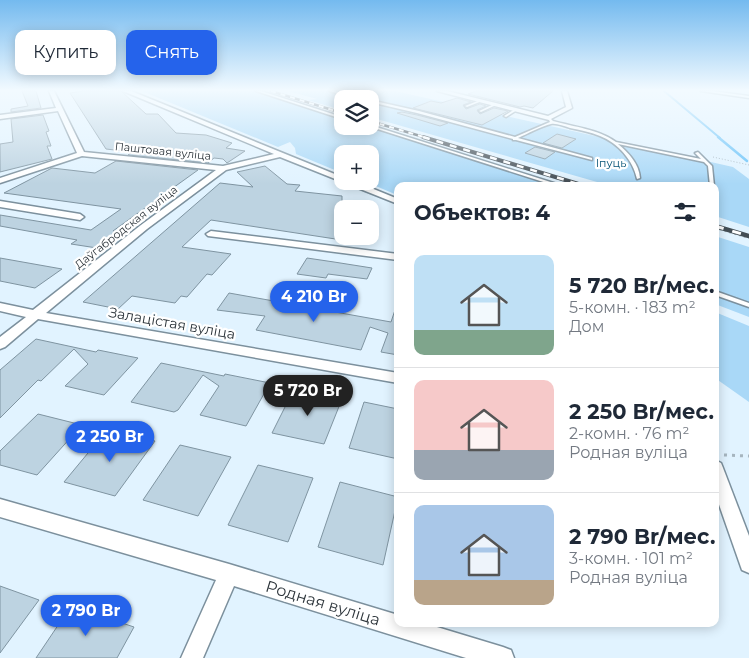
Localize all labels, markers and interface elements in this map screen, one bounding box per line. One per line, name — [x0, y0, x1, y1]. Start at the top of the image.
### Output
chip: Купить — [15, 30, 116, 75]
chip: Снять — [126, 30, 217, 75]
map controls — [334, 90, 379, 245]
button: layers — [334, 90, 379, 135]
street label: Паштовая вуліца — [114, 139, 212, 163]
button: + — [334, 145, 379, 190]
park label: Іпуць — [596, 156, 626, 170]
street label: Даўгабродская вуліца — [72, 182, 180, 272]
icon: filters — [671, 198, 699, 226]
button: − — [334, 200, 379, 245]
text: Объектов: 4 — [414, 200, 550, 225]
text: 5 720 Br/мес. — [569, 273, 715, 298]
icon: home — [454, 275, 514, 335]
pin: 4 210 Br — [262, 280, 366, 323]
text: 4 210 Br — [281, 287, 347, 306]
text: 5-комн. · 183 m² — [569, 298, 696, 317]
street label: Залацістая вуліца — [107, 303, 237, 343]
text: Дом — [569, 317, 604, 336]
pin: 5 720 Br — [256, 374, 360, 417]
text: 5 720 Br — [274, 381, 342, 400]
text: 2 250 Br/мес. — [569, 399, 714, 424]
icon: home — [454, 400, 514, 460]
pin: 2 250 Br — [58, 420, 162, 463]
text: 2-комн. · 76 m² — [569, 424, 689, 443]
text: 2 250 Br — [76, 427, 144, 446]
text: Родная вуліца — [569, 443, 688, 462]
text: 2 790 Br/мес. — [569, 524, 715, 549]
icon: home — [454, 525, 514, 585]
text: 3-комн. · 101 m² — [569, 549, 693, 568]
text: Родная вуліца — [569, 568, 688, 587]
street label: Родная вуліца — [263, 577, 383, 629]
pin: 2 790 Br — [34, 594, 138, 637]
text: 2 790 Br — [52, 601, 120, 620]

